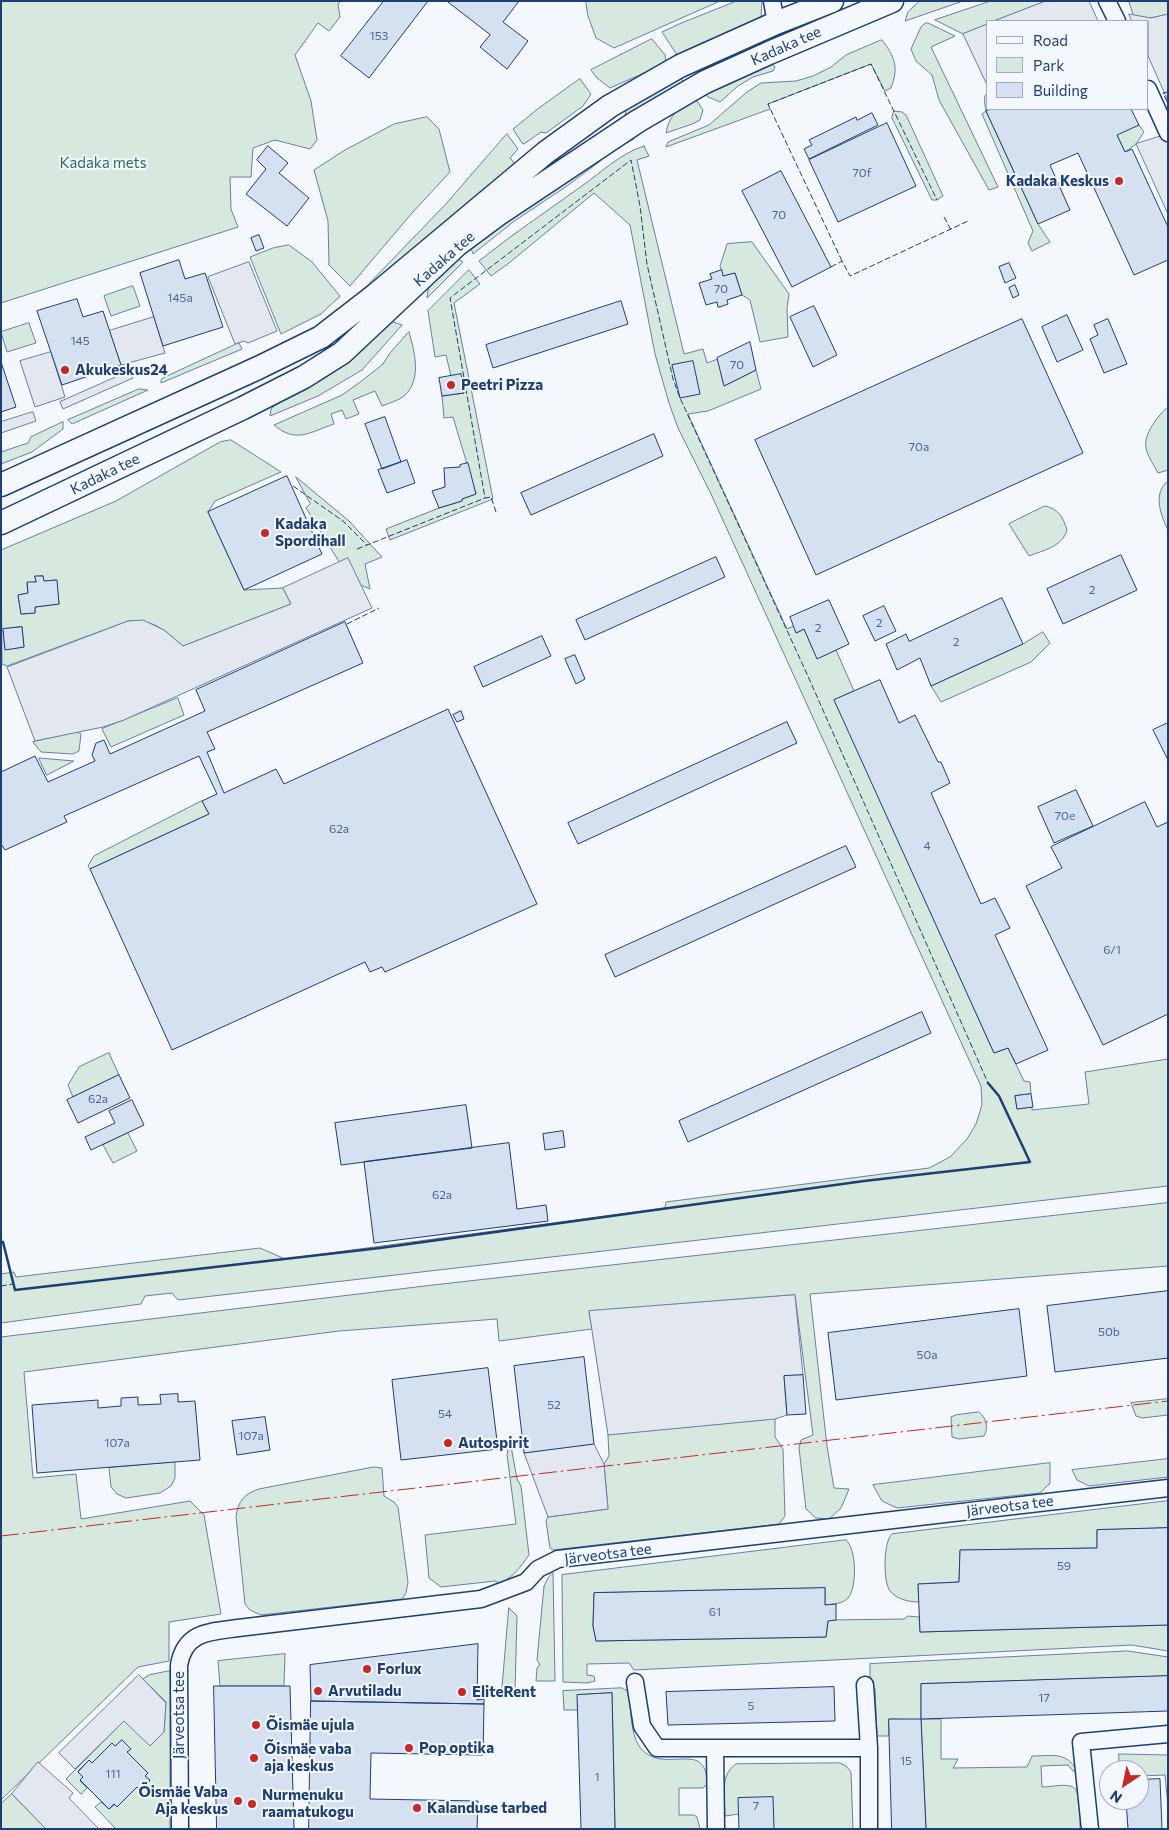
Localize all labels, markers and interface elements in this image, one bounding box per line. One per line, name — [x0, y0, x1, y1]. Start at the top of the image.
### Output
legend — [986, 20, 1149, 110]
street label: Kadaka tee — [748, 22, 824, 70]
house number: 153 — [370, 29, 388, 43]
text: Road — [1033, 31, 1068, 49]
text: Park — [1033, 56, 1064, 74]
text: Building — [1033, 81, 1088, 99]
park label: Kadaka mets — [59, 154, 147, 172]
house number: 70f — [853, 166, 871, 180]
place label: Kadaka Keskus — [1006, 172, 1109, 190]
marker: Kadaka Keskus — [1113, 175, 1125, 187]
house number: 70 — [772, 208, 786, 222]
street label: Kadaka tee — [410, 228, 478, 290]
house number: 70 — [714, 282, 728, 296]
house number: 145a — [167, 291, 193, 305]
house number: 145 — [70, 334, 90, 348]
house number: 70 — [730, 358, 744, 372]
place label: Akukeskus24 — [75, 361, 168, 379]
marker: Akukeskus24 — [59, 364, 71, 376]
place label: Peetri Pizza — [461, 376, 543, 394]
marker: Peetri Pizza — [445, 379, 457, 391]
house number: 70a — [909, 440, 929, 454]
street label: Kadaka tee — [67, 449, 143, 499]
place label: Kadaka Spordihall — [275, 515, 346, 550]
marker: Kadaka Spordihall — [259, 527, 271, 539]
house number: 2 — [1089, 583, 1095, 597]
house number: 2 — [876, 616, 882, 630]
house number: 2 — [815, 621, 821, 635]
house number: 2 — [953, 635, 959, 649]
house number: 70e — [1055, 809, 1075, 823]
house number: 62a — [329, 822, 349, 836]
house number: 4 — [923, 839, 931, 853]
house number: 6/1 — [1103, 943, 1121, 957]
house number: 62a — [88, 1092, 108, 1106]
house number: 62a — [432, 1188, 452, 1202]
house number: 50b — [1098, 1325, 1120, 1339]
house number: 50a — [917, 1348, 937, 1362]
house number: 52 — [547, 1398, 561, 1412]
house number: 54 — [438, 1407, 452, 1421]
house number: 107a — [238, 1429, 264, 1443]
place label: Autospirit — [458, 1434, 529, 1452]
house number: 107a — [104, 1436, 130, 1450]
marker: Autospirit — [442, 1437, 454, 1449]
street label: Järveotsa tee — [965, 1492, 1055, 1520]
street label: Järveotsa tee — [563, 1540, 653, 1568]
house number: 59 — [1057, 1559, 1071, 1573]
house number: 61 — [709, 1605, 721, 1619]
place label: Forlux — [377, 1660, 422, 1678]
marker: Forlux — [361, 1663, 373, 1675]
street label: Järveotsa tee — [170, 1671, 188, 1759]
place label: Arvutiladu — [328, 1682, 402, 1700]
place label: EliteRent — [472, 1683, 536, 1701]
marker: Arvutiladu — [312, 1685, 324, 1697]
marker: EliteRent — [456, 1686, 468, 1698]
house number: 17 — [1038, 1691, 1050, 1705]
house number: 5 — [748, 1699, 754, 1713]
place label: Õismäe ujula — [266, 1716, 354, 1734]
marker: Õismäe ujula — [250, 1719, 262, 1731]
place label: Pop optika — [419, 1739, 494, 1757]
place label: Õismäe vaba aja keskus — [264, 1740, 352, 1775]
marker: Pop optika — [403, 1742, 415, 1754]
marker: Õismäe vaba aja keskus — [248, 1752, 260, 1764]
house number: 15 — [900, 1754, 912, 1768]
north arrow — [1099, 1760, 1149, 1810]
house number: 111 — [105, 1767, 121, 1781]
house number: 1 — [594, 1770, 600, 1784]
place label: Ōismäe Vaba Aja keskus — [138, 1783, 228, 1818]
place label: Nurmenuku raamatukogu — [262, 1786, 354, 1821]
text: N — [1107, 1787, 1125, 1807]
marker: Ōismäe Vaba Aja keskus — [232, 1795, 244, 1807]
marker: Nurmenuku raamatukogu — [246, 1798, 258, 1810]
place label: Kalanduse tarbed — [427, 1799, 547, 1817]
house number: 7 — [753, 1799, 759, 1813]
marker: Kalanduse tarbed — [411, 1802, 423, 1814]

